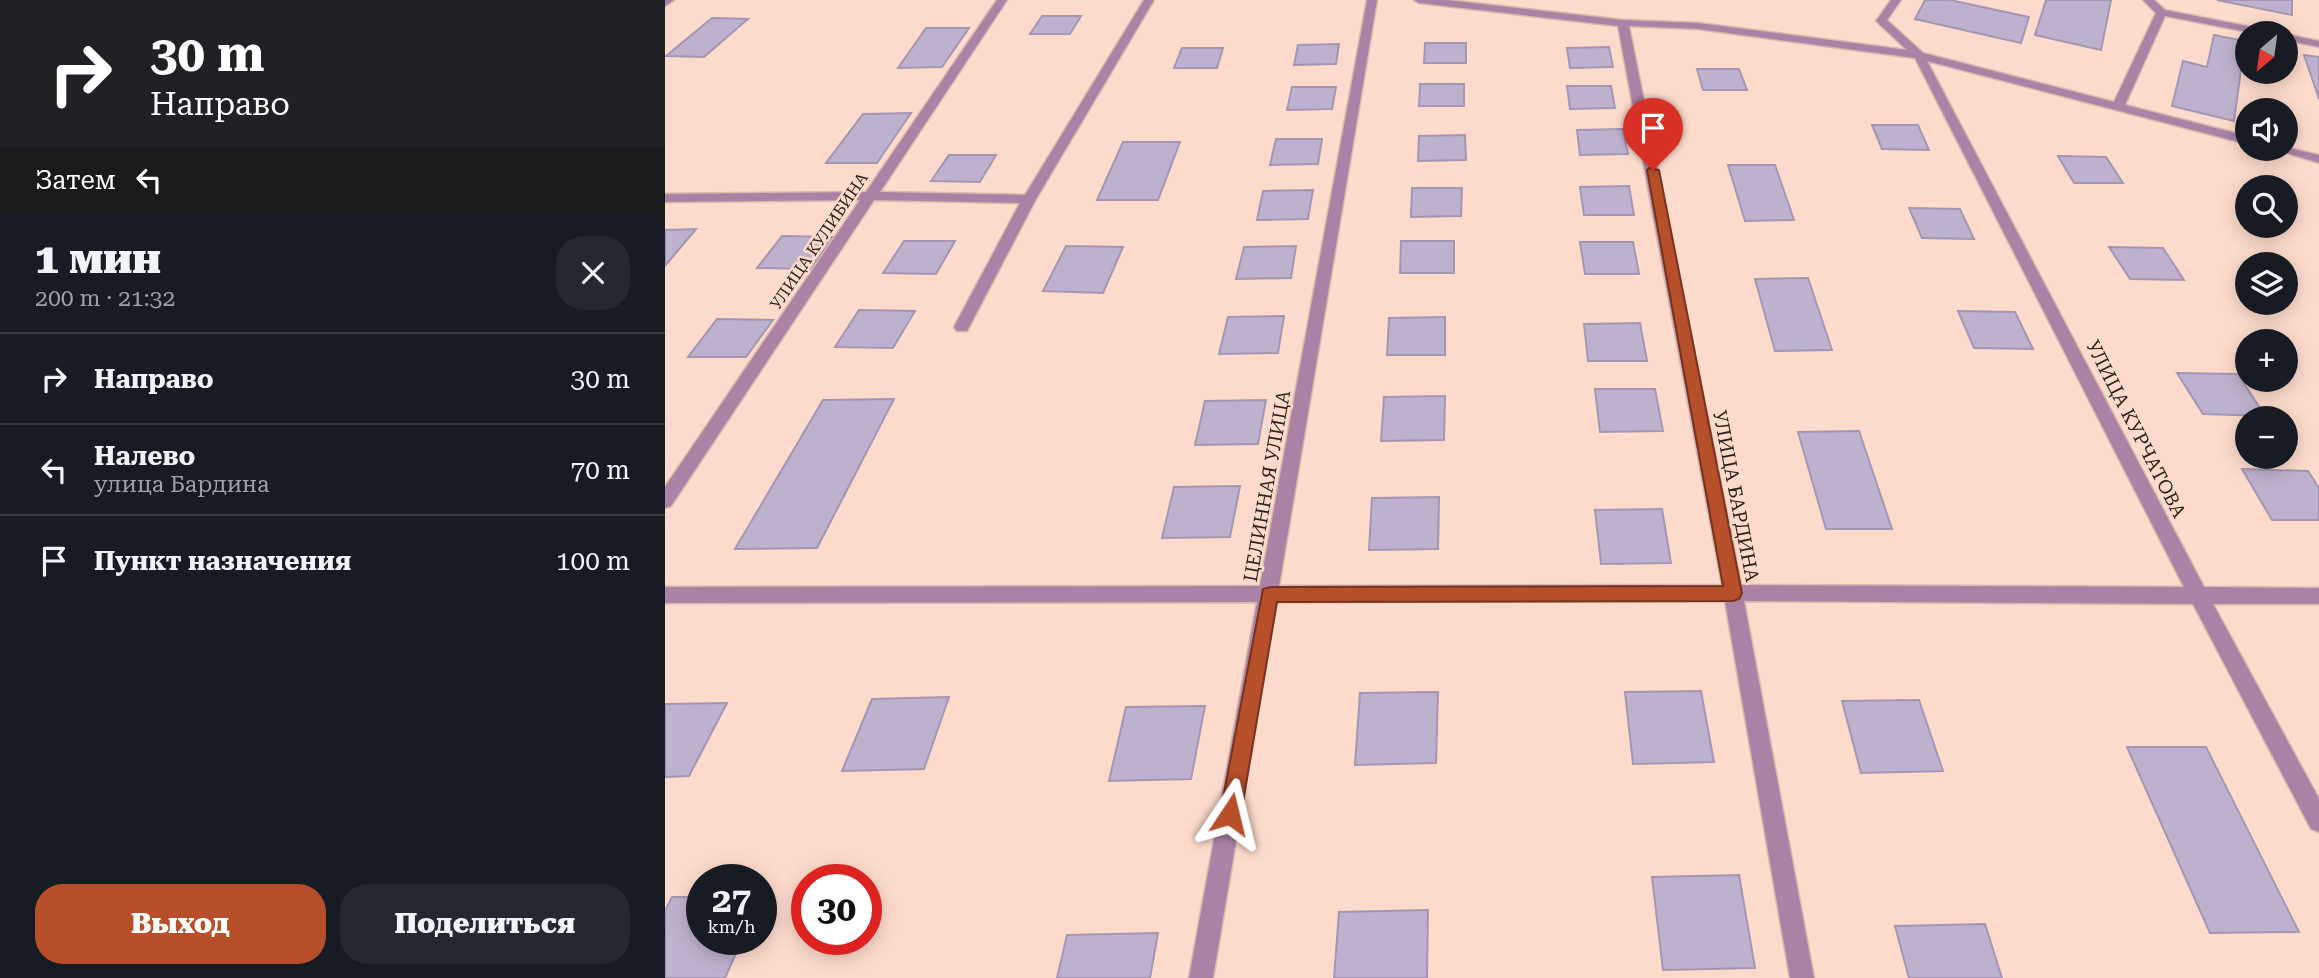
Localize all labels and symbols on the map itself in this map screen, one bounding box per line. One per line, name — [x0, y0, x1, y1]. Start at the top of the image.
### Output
north arrow — [2235, 21, 2298, 84]
pin — [1623, 98, 1683, 170]
street label: УЛИЦА КУЛИБИНА — [766, 168, 872, 313]
street label: УЛИЦА КУРЧАТОВА — [2081, 336, 2191, 522]
street label: ЦЕЛИННАЯ УЛИЦА — [1239, 388, 1295, 584]
street label: УЛИЦА БАРДИНА — [1708, 408, 1764, 584]
position arrow — [1193, 777, 1267, 851]
speed limit sign: 30 — [791, 864, 882, 955]

